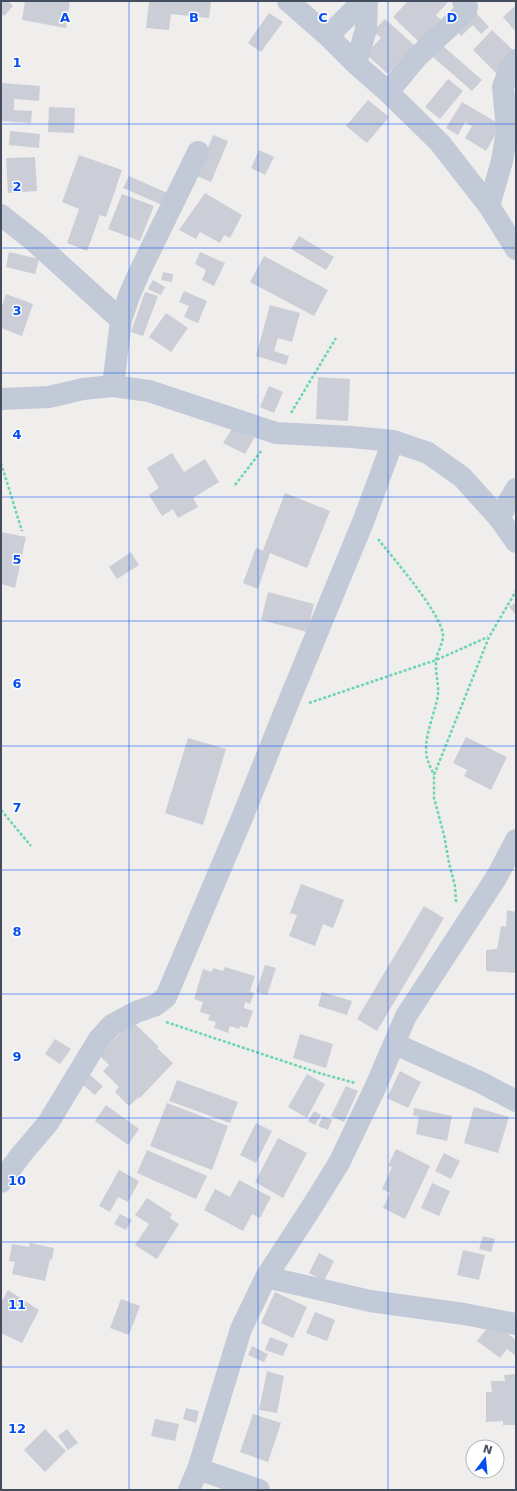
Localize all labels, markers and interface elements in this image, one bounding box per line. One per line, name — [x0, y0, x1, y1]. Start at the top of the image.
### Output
text: A — [60, 10, 70, 25]
text: B — [189, 10, 199, 25]
text: C — [318, 10, 328, 25]
text: D — [447, 10, 458, 25]
text: 1 — [12, 55, 22, 70]
text: 2 — [12, 179, 22, 194]
text: 3 — [12, 303, 22, 318]
text: 4 — [12, 427, 22, 442]
text: 5 — [12, 552, 22, 567]
text: 6 — [12, 676, 22, 691]
text: 7 — [12, 800, 22, 815]
text: 8 — [12, 924, 22, 939]
text: 9 — [12, 1049, 22, 1064]
text: 10 — [8, 1173, 26, 1188]
text: 11 — [8, 1297, 26, 1312]
text: 12 — [8, 1421, 26, 1436]
north arrow — [465, 1439, 505, 1479]
text: N — [481, 1442, 494, 1457]

